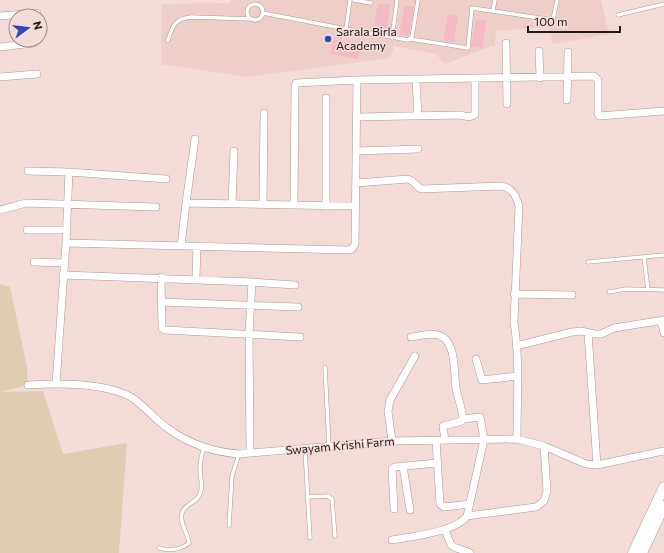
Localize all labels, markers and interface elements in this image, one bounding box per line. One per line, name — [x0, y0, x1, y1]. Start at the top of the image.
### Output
north arrow — [8, 8, 48, 48]
scale bar — [528, 8, 620, 34]
text: 100 m — [534, 14, 568, 28]
text: N — [31, 20, 45, 31]
place label: Sarala Birla Academy — [336, 24, 397, 52]
marker: Sarala Birla Academy — [323, 34, 333, 44]
street label: Swayam Krishi Farm — [285, 433, 395, 457]

